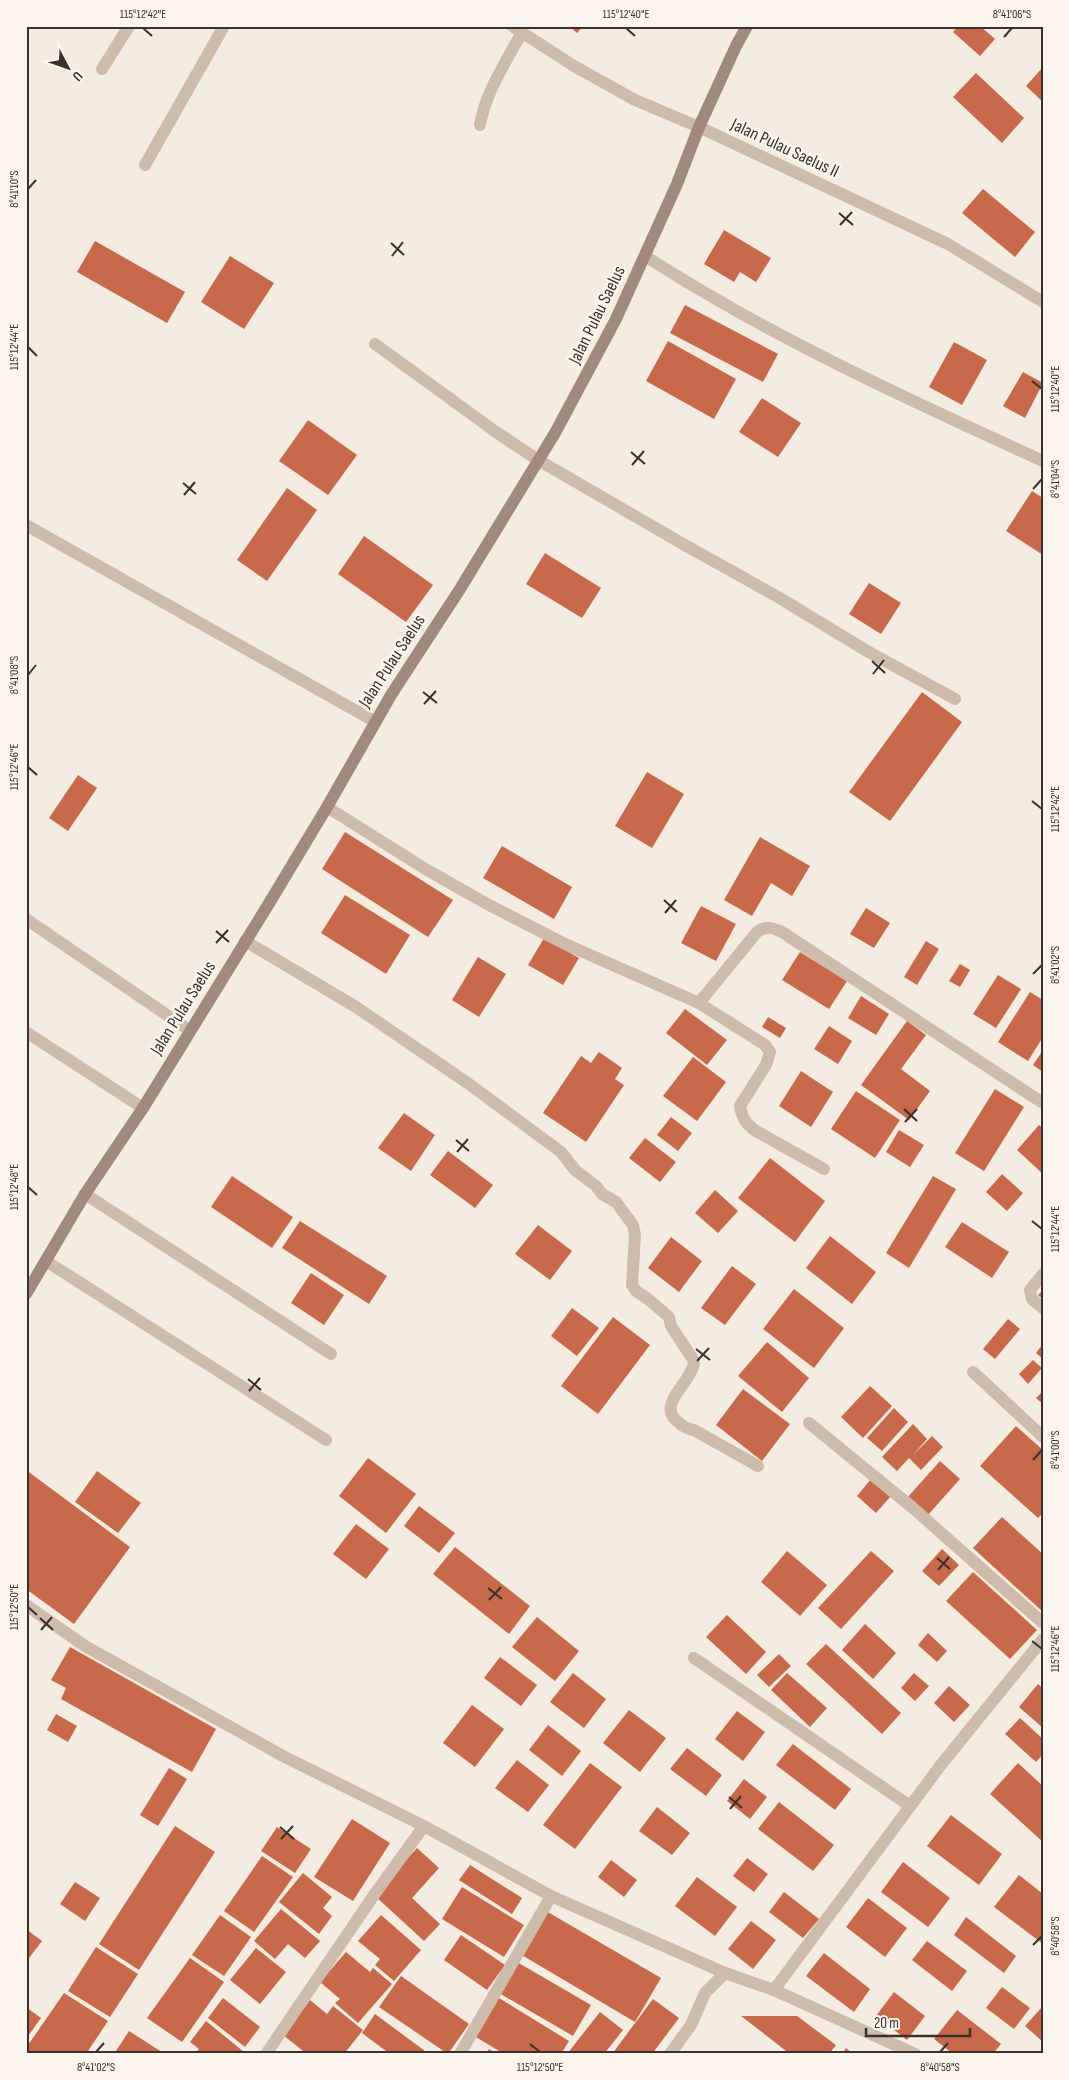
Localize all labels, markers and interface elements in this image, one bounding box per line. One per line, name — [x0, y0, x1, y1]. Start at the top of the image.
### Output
text: 115°12'42"E — [120, 7, 166, 22]
text: 115°12'40"E — [603, 7, 649, 22]
text: 8°41'06"S — [993, 7, 1031, 22]
north arrow — [42, 42, 92, 92]
text: U — [69, 68, 86, 85]
street label: Jalan Pulau Saelus II — [727, 113, 842, 182]
text: 8°41'10"S — [7, 170, 22, 208]
street label: Jalan Pulau Saelus — [564, 263, 630, 368]
text: 115°12'44"E — [7, 324, 22, 370]
text: 115°12'40"E — [1048, 366, 1063, 412]
text: 8°41'04"S — [1048, 460, 1063, 498]
street label: Jalan Pulau Saelus — [354, 611, 430, 712]
text: 8°41'08"S — [7, 656, 22, 694]
text: 115°12'46"E — [7, 744, 22, 790]
text: 115°12'42"E — [1048, 786, 1063, 832]
text: 8°41'02"S — [1048, 946, 1063, 984]
street label: Jalan Pulau Saelus — [145, 957, 220, 1060]
text: 115°12'48"E — [7, 1164, 22, 1210]
text: 115°12'44"E — [1048, 1206, 1063, 1252]
text: 8°41'00"S — [1048, 1431, 1063, 1469]
text: 115°12'50"E — [7, 1584, 22, 1630]
text: 115°12'46"E — [1048, 1626, 1063, 1672]
text: 8°40'58"S — [1048, 1916, 1063, 1956]
scale bar — [866, 2005, 970, 2037]
text: 20 m — [874, 2014, 899, 2033]
text: 8°41'02"S — [77, 2060, 115, 2075]
text: 115°12'50"E — [517, 2060, 563, 2075]
text: 8°40'58"S — [920, 2060, 960, 2075]

